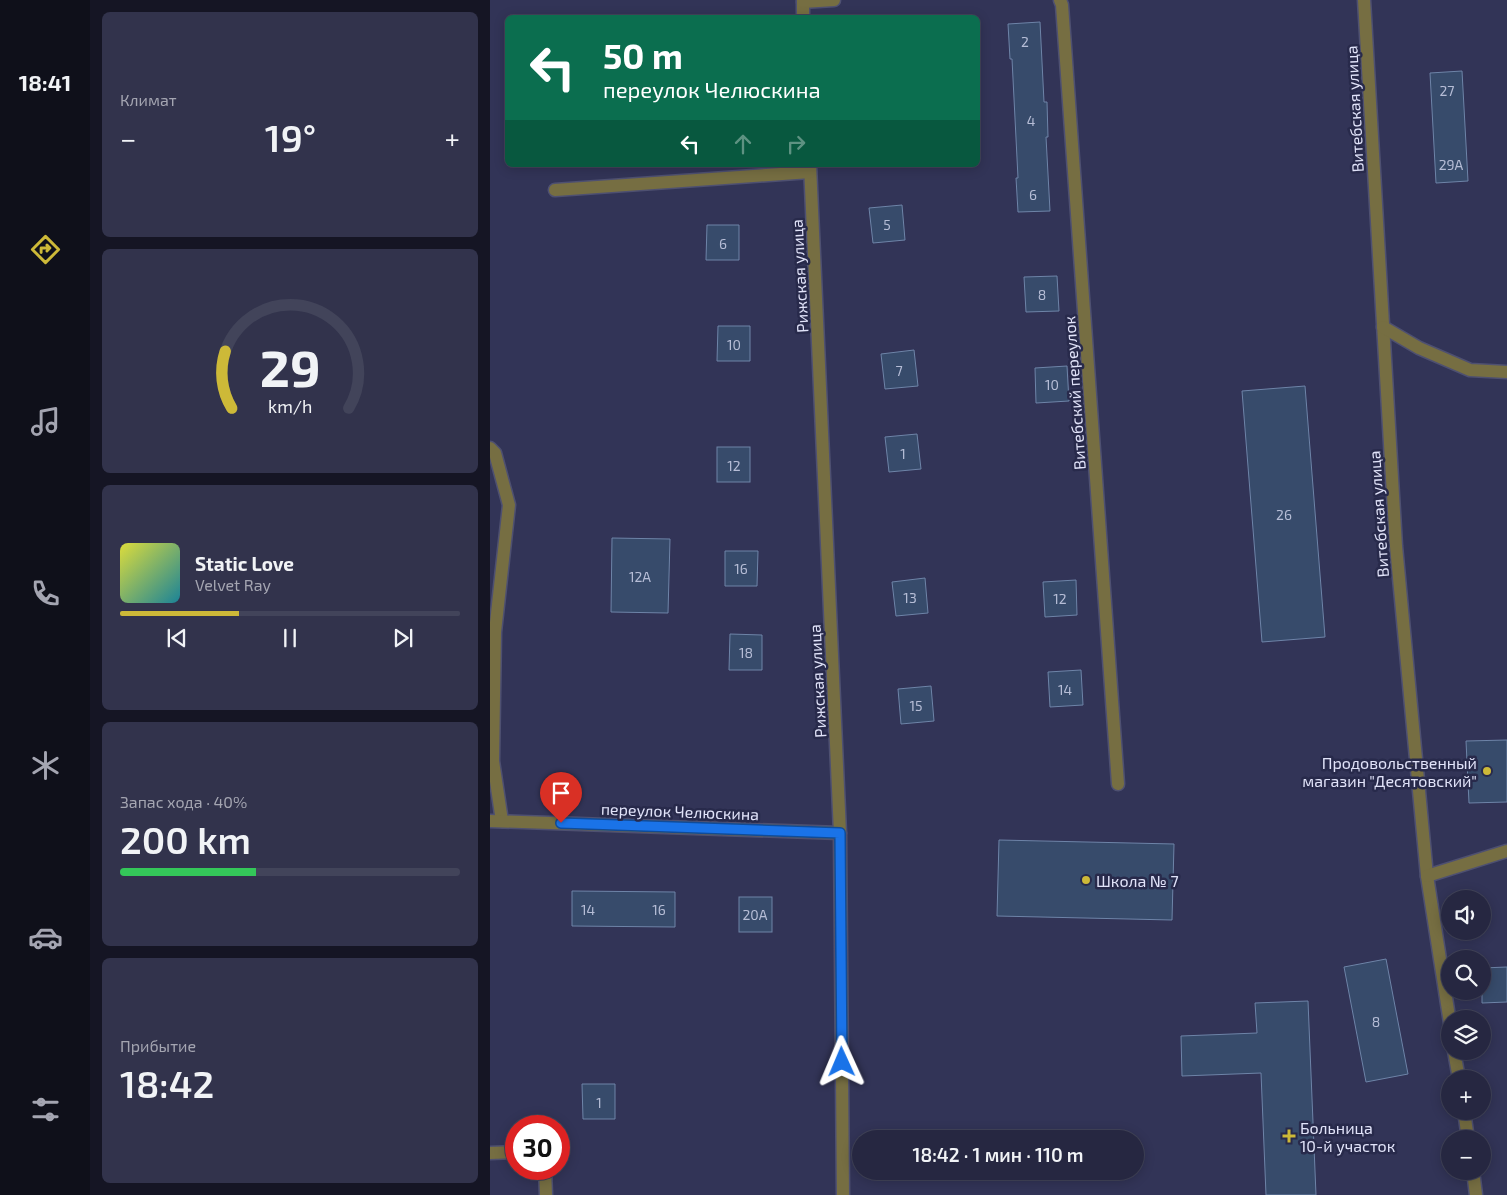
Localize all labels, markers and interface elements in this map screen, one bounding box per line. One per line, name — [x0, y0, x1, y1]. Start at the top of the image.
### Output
house number: 2 — [1021, 33, 1029, 50]
text: 50 m — [603, 34, 683, 76]
icon: left — [520, 35, 585, 100]
street label: Витебская улица — [1341, 45, 1368, 173]
text: 18:41 — [19, 69, 71, 95]
text: переулок Челюскина — [603, 76, 821, 102]
house number: 27 — [1439, 82, 1455, 99]
text: Климат — [120, 90, 177, 109]
house number: 4 — [1027, 112, 1035, 129]
text: 19° — [265, 114, 316, 160]
text: − — [120, 121, 136, 155]
text: + — [445, 121, 460, 155]
icon: left — [676, 130, 704, 158]
icon: ahead — [729, 130, 757, 158]
icon: right — [782, 130, 810, 158]
house number: 29А — [1439, 156, 1464, 173]
house number: 6 — [1029, 186, 1037, 203]
house number: 5 — [883, 216, 891, 233]
street label: Рижская улица — [787, 219, 812, 333]
icon: directions — [28, 232, 63, 267]
house number: 6 — [719, 235, 727, 252]
house number: 8 — [1038, 286, 1046, 303]
street label: Витебский переулок — [1059, 315, 1090, 471]
text: 29 — [260, 335, 320, 397]
house number: 10 — [727, 336, 741, 353]
house number: 7 — [895, 362, 903, 379]
house number: 10 — [1045, 376, 1059, 393]
text: km/h — [268, 395, 312, 417]
icon: music — [28, 404, 63, 439]
house number: 1 — [900, 445, 906, 462]
street label: Витебская улица — [1364, 450, 1393, 578]
house number: 12 — [727, 457, 741, 474]
house number: 26 — [1276, 506, 1292, 523]
text: Static Love — [195, 552, 294, 575]
house number: 16 — [734, 560, 748, 577]
house number: 12А — [629, 568, 651, 585]
text: Velvet Ray — [195, 575, 271, 594]
icon: phone — [28, 576, 63, 611]
house number: 13 — [903, 589, 917, 606]
house number: 12 — [1053, 590, 1067, 607]
icon: previous — [163, 624, 191, 652]
icon: pause — [276, 624, 304, 652]
icon: next — [389, 624, 417, 652]
street label: Рижская улица — [805, 624, 830, 738]
house number: 18 — [739, 644, 753, 661]
house number: 14 — [1058, 681, 1072, 698]
house number: 15 — [909, 697, 923, 714]
icon: climate — [28, 748, 63, 783]
place label: Продовольственный магазин "Деcятовский" — [1302, 753, 1477, 790]
marker: Продовольственный магазин "Деcятовский" — [1481, 765, 1493, 777]
pin — [540, 772, 582, 823]
icon: arrive — [547, 779, 575, 807]
text: Запас хода · 40% — [120, 792, 247, 811]
street label: переулок Челюскина — [601, 799, 759, 824]
text: 200 km — [120, 816, 251, 862]
place label: Школа № 7 — [1096, 871, 1179, 890]
marker: Школа № 7 — [1080, 874, 1092, 886]
map controls — [1441, 890, 1491, 1180]
button: sound — [1441, 890, 1491, 940]
house number: 14 — [581, 901, 595, 918]
house number: 16 — [652, 901, 666, 918]
house number: 20А — [742, 906, 768, 923]
icon: car — [28, 920, 63, 955]
button: search — [1441, 950, 1491, 1000]
button: layers — [1441, 1010, 1491, 1060]
house number: 8 — [1372, 1013, 1380, 1030]
position arrow — [815, 1035, 867, 1087]
text: Прибытие — [120, 1036, 196, 1055]
text: 18:42 — [120, 1060, 214, 1106]
button: + — [1441, 1070, 1491, 1120]
icon: filters — [28, 1092, 63, 1127]
house number: 1 — [596, 1094, 602, 1111]
speed limit sign: 30 — [505, 1115, 570, 1180]
place label: Больница 10-й участок — [1300, 1118, 1396, 1156]
marker: Больница 10-й участок — [1282, 1129, 1296, 1143]
button: − — [1441, 1130, 1491, 1180]
text: 18:42 · 1 мин · 110 m — [912, 1143, 1084, 1166]

